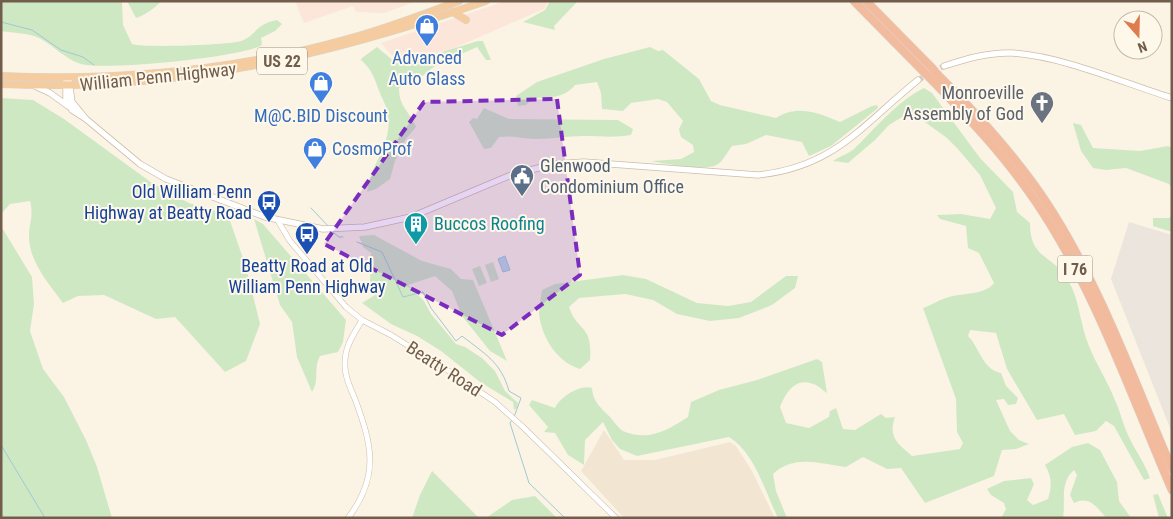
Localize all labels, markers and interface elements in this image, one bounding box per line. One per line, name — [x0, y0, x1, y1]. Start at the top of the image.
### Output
north arrow — [1113, 10, 1163, 60]
shop icon: Advanced Auto Glass — [414, 13, 440, 47]
text: N — [1136, 38, 1149, 56]
place label: Advanced Auto Glass — [388, 47, 466, 89]
road number: US 22 — [257, 48, 307, 74]
street label: William Penn Highway — [79, 58, 238, 95]
shop icon: M@C.BID Discount — [308, 70, 334, 104]
place label: Monroeville Assembly of God — [903, 82, 1024, 124]
church icon: Monroeville Assembly of God — [1029, 90, 1055, 124]
place label: M@C.BID Discount — [254, 105, 388, 126]
shop icon: CosmoProf — [302, 136, 328, 170]
place label: CosmoProf — [332, 138, 412, 159]
place label: Glenwood Condominium Office — [540, 155, 684, 197]
public building icon: Glenwood Condominium Office — [509, 163, 535, 197]
place label: Old William Penn Highway at Beatty Road — [84, 181, 252, 223]
bus stop icon: Old William Penn Highway at Beatty Road — [256, 189, 282, 223]
building icon: Buccos Roofing — [403, 211, 429, 245]
place label: Buccos Roofing — [434, 213, 545, 234]
bus stop icon: Beatty Road at Old William Penn Highway — [294, 221, 320, 255]
place label: Beatty Road at Old William Penn Highway — [229, 255, 386, 297]
road number: I 76 — [1058, 255, 1092, 282]
street label: Beatty Road — [403, 337, 486, 401]

